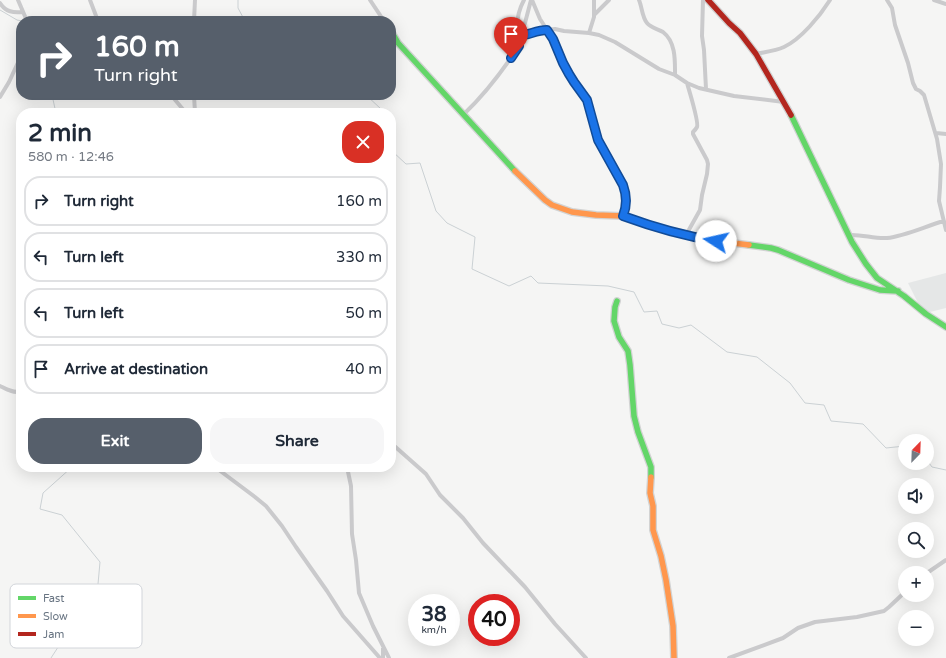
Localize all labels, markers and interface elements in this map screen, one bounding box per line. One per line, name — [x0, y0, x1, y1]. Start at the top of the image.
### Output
pin — [494, 17, 528, 58]
icon: arrive — [500, 23, 522, 45]
text: 160 m — [94, 30, 180, 64]
icon: right — [28, 32, 80, 84]
text: Turn right — [94, 64, 178, 86]
text: 2 min — [28, 119, 92, 148]
button: close — [342, 121, 384, 163]
text: 580 m · 12:46 — [28, 149, 114, 165]
icon: right — [30, 190, 52, 212]
text: Turn right — [64, 192, 134, 210]
text: 160 m — [336, 192, 382, 210]
position arrow — [695, 220, 737, 262]
icon: left — [30, 246, 52, 268]
text: Turn left — [64, 248, 124, 266]
text: 330 m — [336, 248, 382, 266]
icon: left — [30, 302, 52, 324]
text: Turn left — [64, 304, 124, 322]
text: 50 m — [345, 304, 382, 322]
icon: arrive — [30, 358, 52, 380]
text: Arrive at destination — [64, 360, 208, 378]
text: 40 m — [345, 360, 382, 378]
button: Exit — [28, 418, 202, 464]
button: Share — [210, 418, 384, 464]
north arrow — [898, 434, 934, 470]
map controls — [898, 434, 934, 646]
button: sound — [898, 478, 934, 514]
button: search — [898, 522, 934, 558]
button: + — [898, 566, 934, 602]
legend — [10, 584, 142, 648]
text: Fast — [43, 592, 64, 605]
speed limit sign: 40 — [468, 594, 520, 646]
text: 38 — [421, 603, 447, 627]
text: Slow — [43, 610, 68, 623]
button: − — [898, 610, 934, 646]
text: km/h — [421, 624, 447, 636]
text: Jam — [43, 628, 64, 641]

